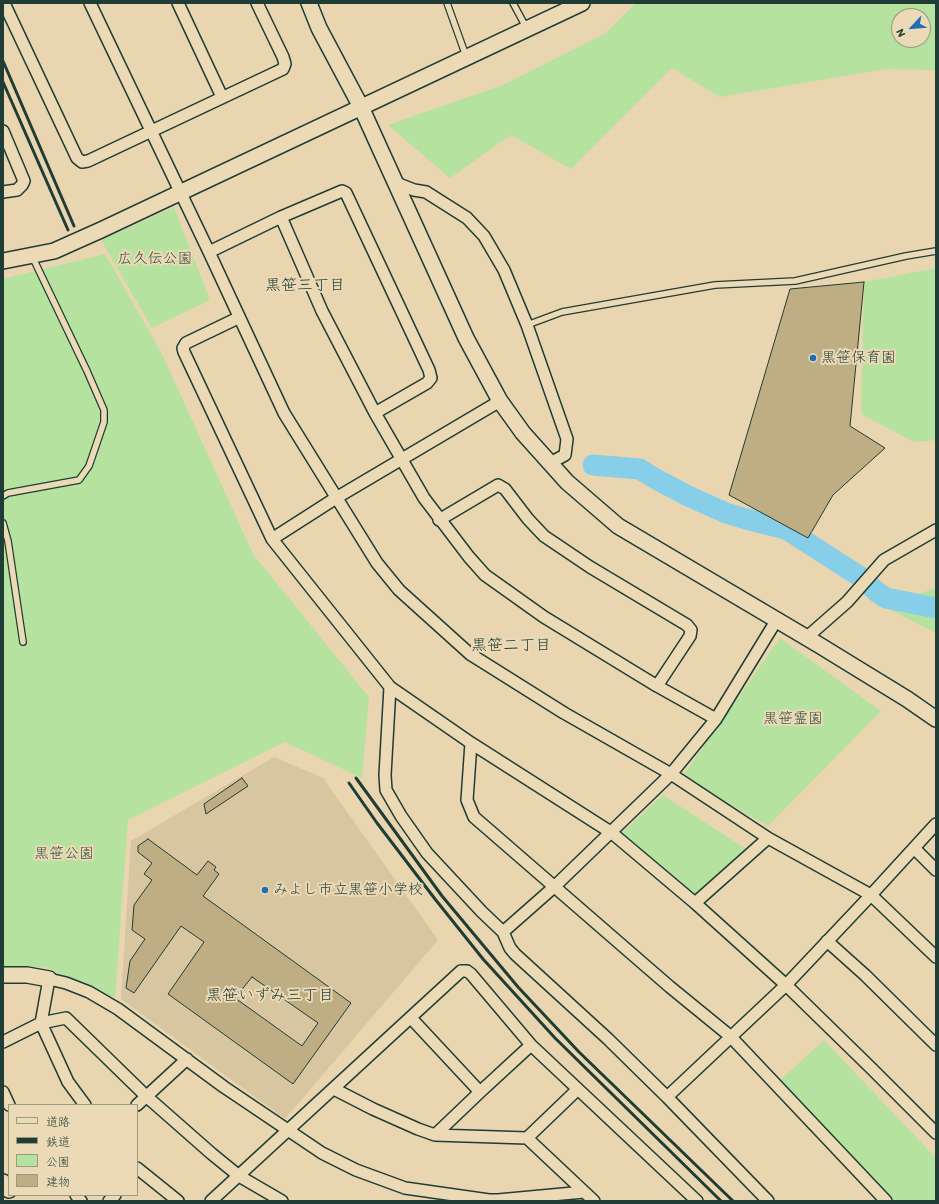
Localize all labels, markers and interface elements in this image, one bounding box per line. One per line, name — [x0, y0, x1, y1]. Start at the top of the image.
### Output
north arrow — [891, 8, 931, 48]
text: N — [893, 27, 908, 39]
park label: 広久伝公園 — [118, 250, 192, 268]
district label: 黒笹三丁目 — [265, 276, 345, 296]
place label: 黒笹保育園 — [821, 349, 896, 367]
marker: 黒笹保育園 — [808, 353, 818, 363]
district label: 黒笹二丁目 — [471, 636, 551, 656]
park label: 黒笹霊園 — [763, 710, 823, 728]
park label: 黒笹公園 — [34, 845, 94, 863]
place label: みよし市立黒笹小学校 — [273, 881, 423, 899]
marker: みよし市立黒笹小学校 — [260, 885, 270, 895]
district label: 黒笹いずみ三丁目 — [206, 986, 334, 1006]
legend — [8, 1104, 138, 1196]
text: 道路 — [46, 1115, 70, 1129]
text: 鉄道 — [46, 1135, 70, 1149]
text: 公園 — [46, 1155, 70, 1169]
text: 建物 — [46, 1175, 70, 1189]

